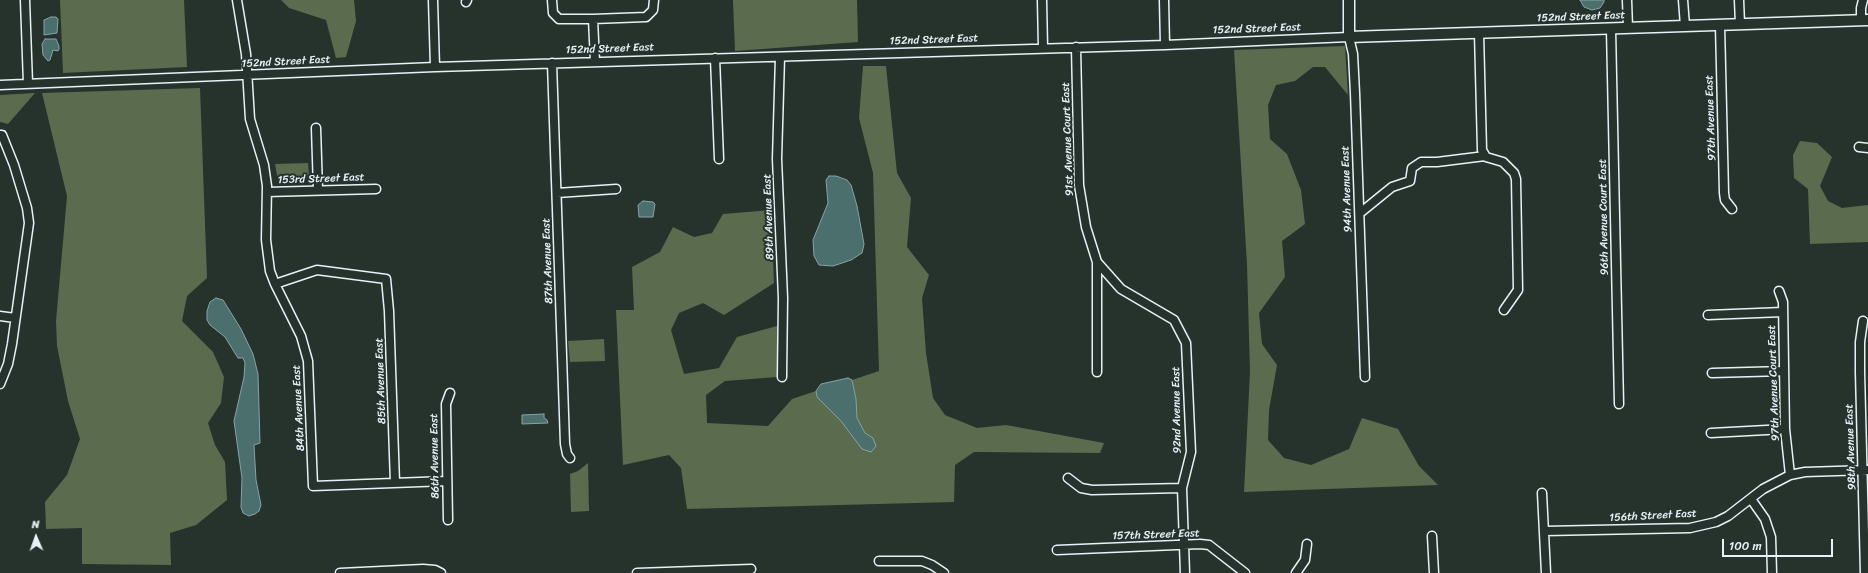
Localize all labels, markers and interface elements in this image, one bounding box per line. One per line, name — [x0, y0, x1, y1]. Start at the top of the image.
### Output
street label: 152nd Street East — [1536, 9, 1626, 25]
street label: 152nd Street East — [1212, 21, 1302, 37]
street label: 152nd Street East — [889, 32, 979, 48]
street label: 152nd Street East — [565, 41, 655, 57]
street label: 152nd Street East — [241, 53, 331, 71]
street label: 97th Avenue East — [1703, 75, 1719, 161]
street label: 91st Avenue Court East — [1059, 82, 1077, 196]
street label: 94th Avenue East — [1339, 146, 1355, 232]
street label: 96th Avenue Court East — [1596, 159, 1612, 275]
street label: 153rd Street East — [277, 171, 365, 187]
street label: 89th Avenue East — [761, 174, 777, 260]
street label: 87th Avenue East — [540, 218, 556, 304]
street label: 97th Avenue Court East — [1765, 325, 1783, 441]
street label: 85th Avenue East — [373, 338, 389, 424]
street label: 84th Avenue East — [290, 365, 308, 451]
street label: 92nd Avenue East — [1170, 366, 1184, 454]
street label: 98th Avenue East — [1843, 404, 1859, 490]
street label: 86th Avenue East — [428, 413, 442, 499]
street label: 156th Street East — [1609, 507, 1697, 525]
text: N — [31, 515, 40, 534]
north arrow — [16, 517, 56, 557]
street label: 157th Street East — [1112, 527, 1200, 543]
scale bar — [1724, 531, 1835, 557]
text: 100 m — [1729, 535, 1762, 557]

